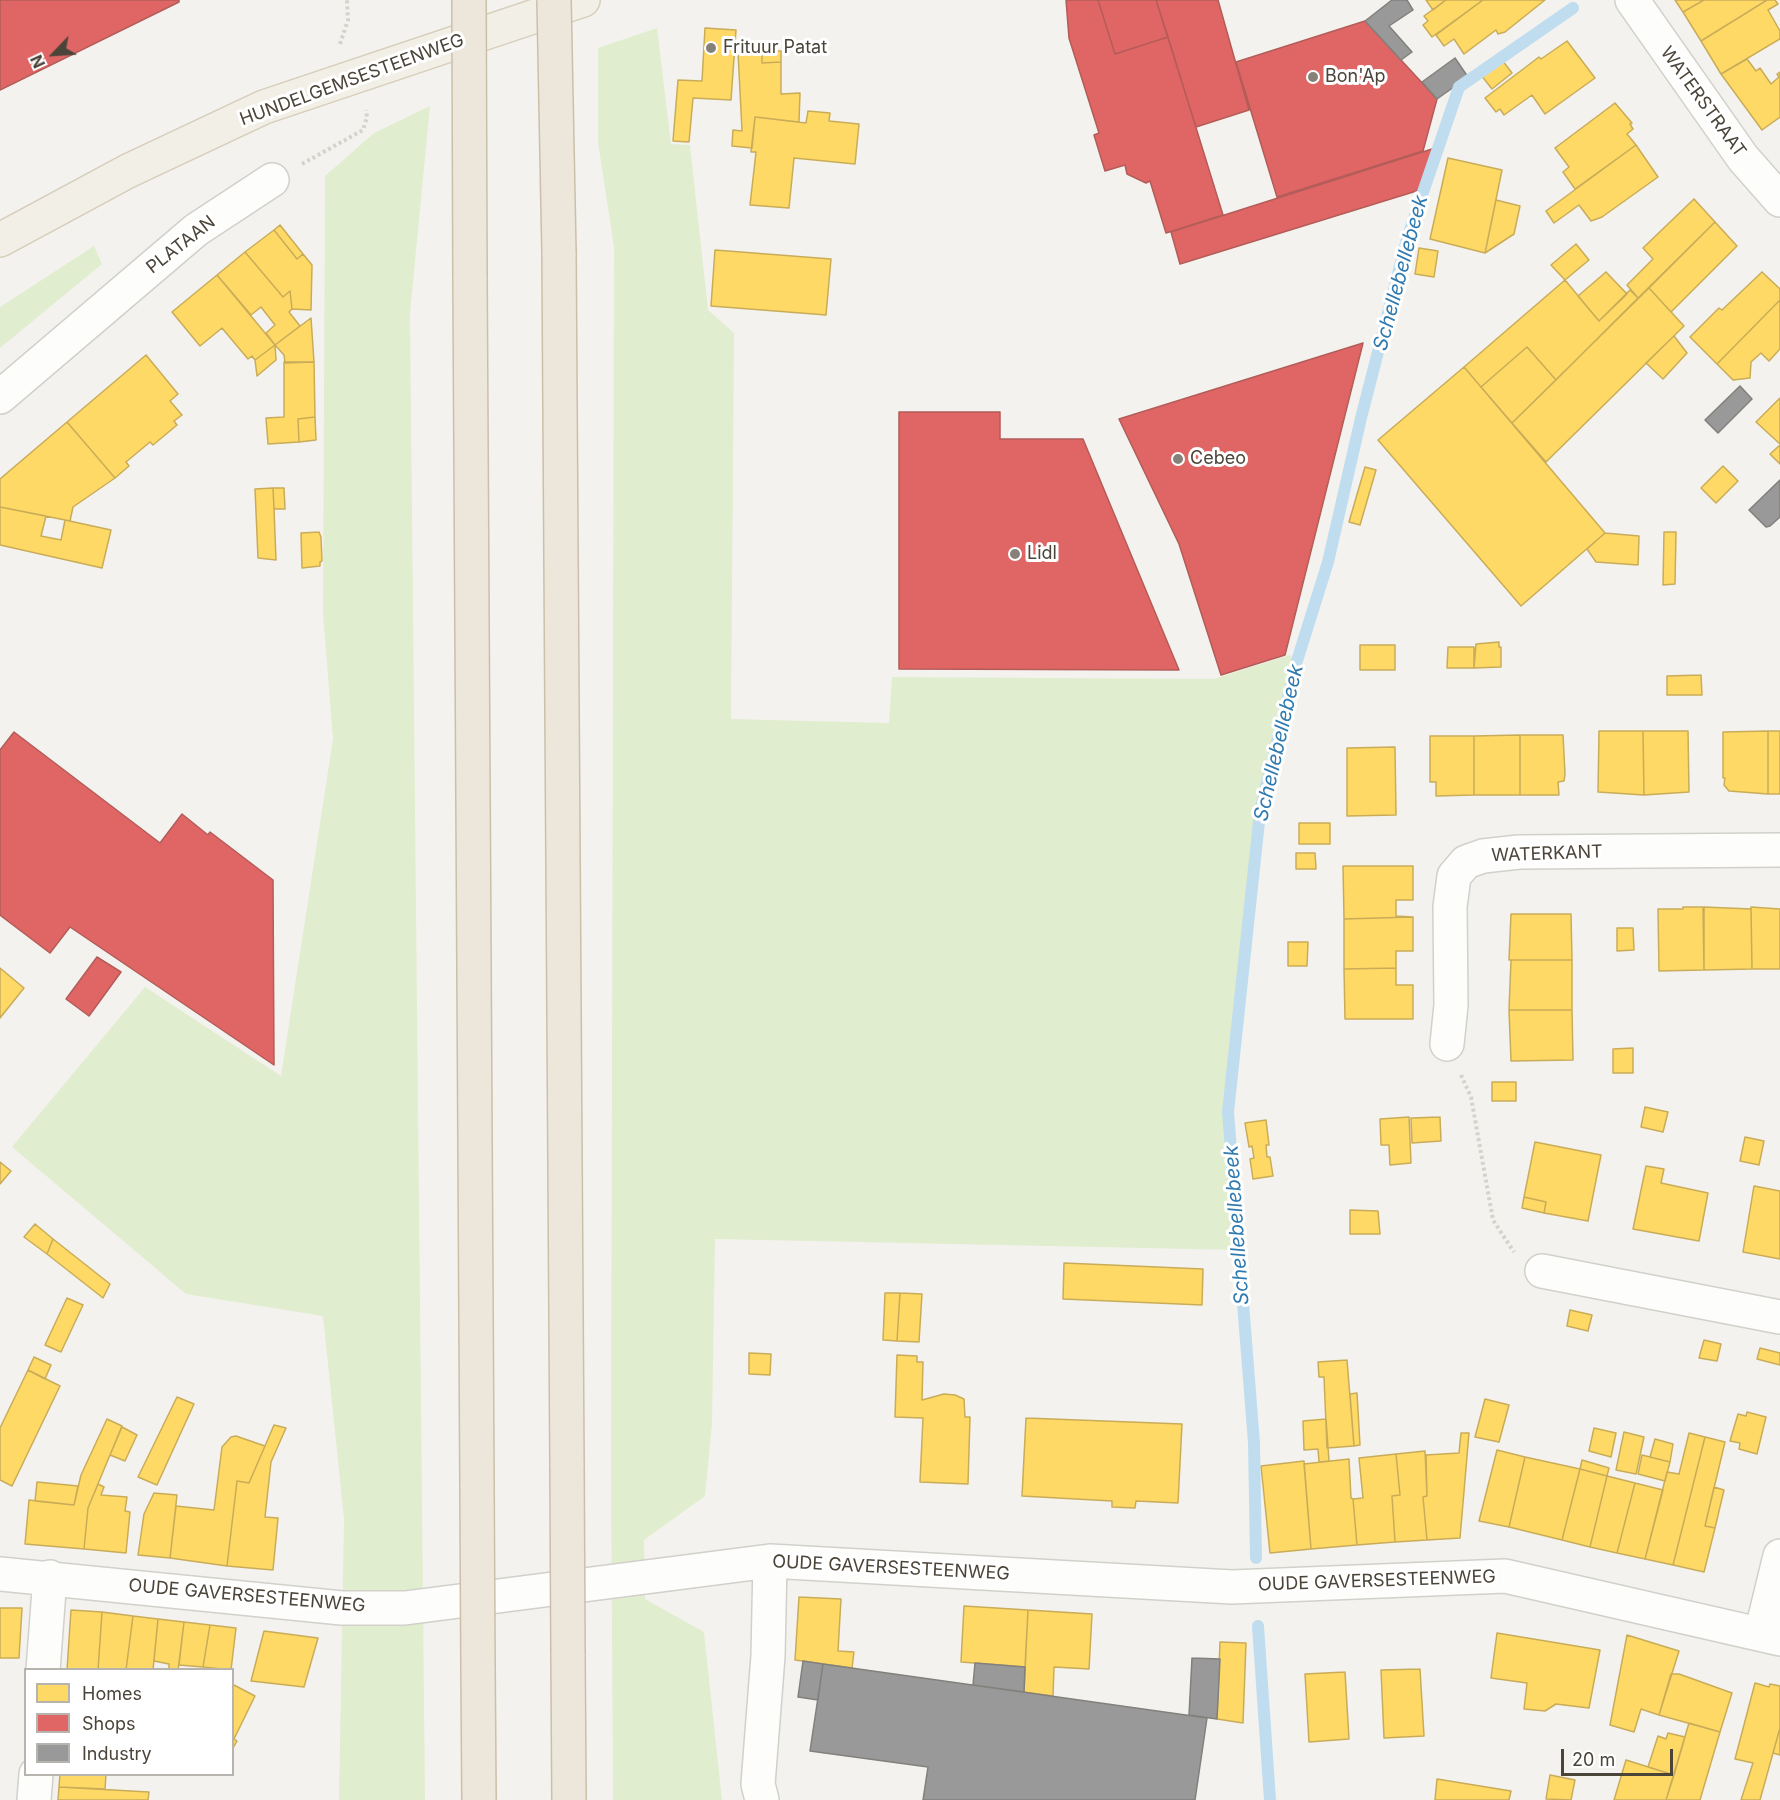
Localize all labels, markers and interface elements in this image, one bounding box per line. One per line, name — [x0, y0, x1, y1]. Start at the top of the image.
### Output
north arrow — [24, 24, 84, 84]
street label: HUNDELGEMSESTEENWEG — [237, 29, 467, 131]
place label: Frituur Patat — [723, 37, 827, 59]
marker: Frituur Patat — [704, 41, 718, 55]
street label: WATERSTRAAT — [1656, 42, 1750, 162]
text: N — [26, 52, 49, 71]
place label: Bon'Ap — [1325, 66, 1386, 88]
marker: Bon'Ap — [1306, 70, 1320, 84]
water label: Schellebellebeek — [1369, 193, 1433, 353]
street label: PLATAAN — [142, 211, 220, 279]
place label: Cebeo — [1190, 448, 1246, 470]
marker: Cebeo — [1171, 452, 1185, 466]
place label: Lidl — [1027, 543, 1057, 565]
marker: Lidl — [1008, 547, 1022, 561]
water label: Schellebellebeek — [1249, 662, 1309, 824]
street label: WATERKANT — [1491, 841, 1603, 867]
water label: Schellebellebeek — [1219, 1144, 1255, 1306]
street label: OUDE GAVERSESTEENWEG — [772, 1551, 1010, 1585]
street label: OUDE GAVERSESTEENWEG — [1258, 1566, 1496, 1596]
street label: OUDE GAVERSESTEENWEG — [128, 1575, 366, 1617]
legend — [24, 1668, 234, 1776]
text: Homes — [82, 1683, 142, 1704]
text: Shops — [82, 1713, 136, 1734]
scale bar — [1564, 1737, 1676, 1775]
text: Industry — [82, 1743, 152, 1764]
text: 20 m — [1572, 1749, 1615, 1770]

